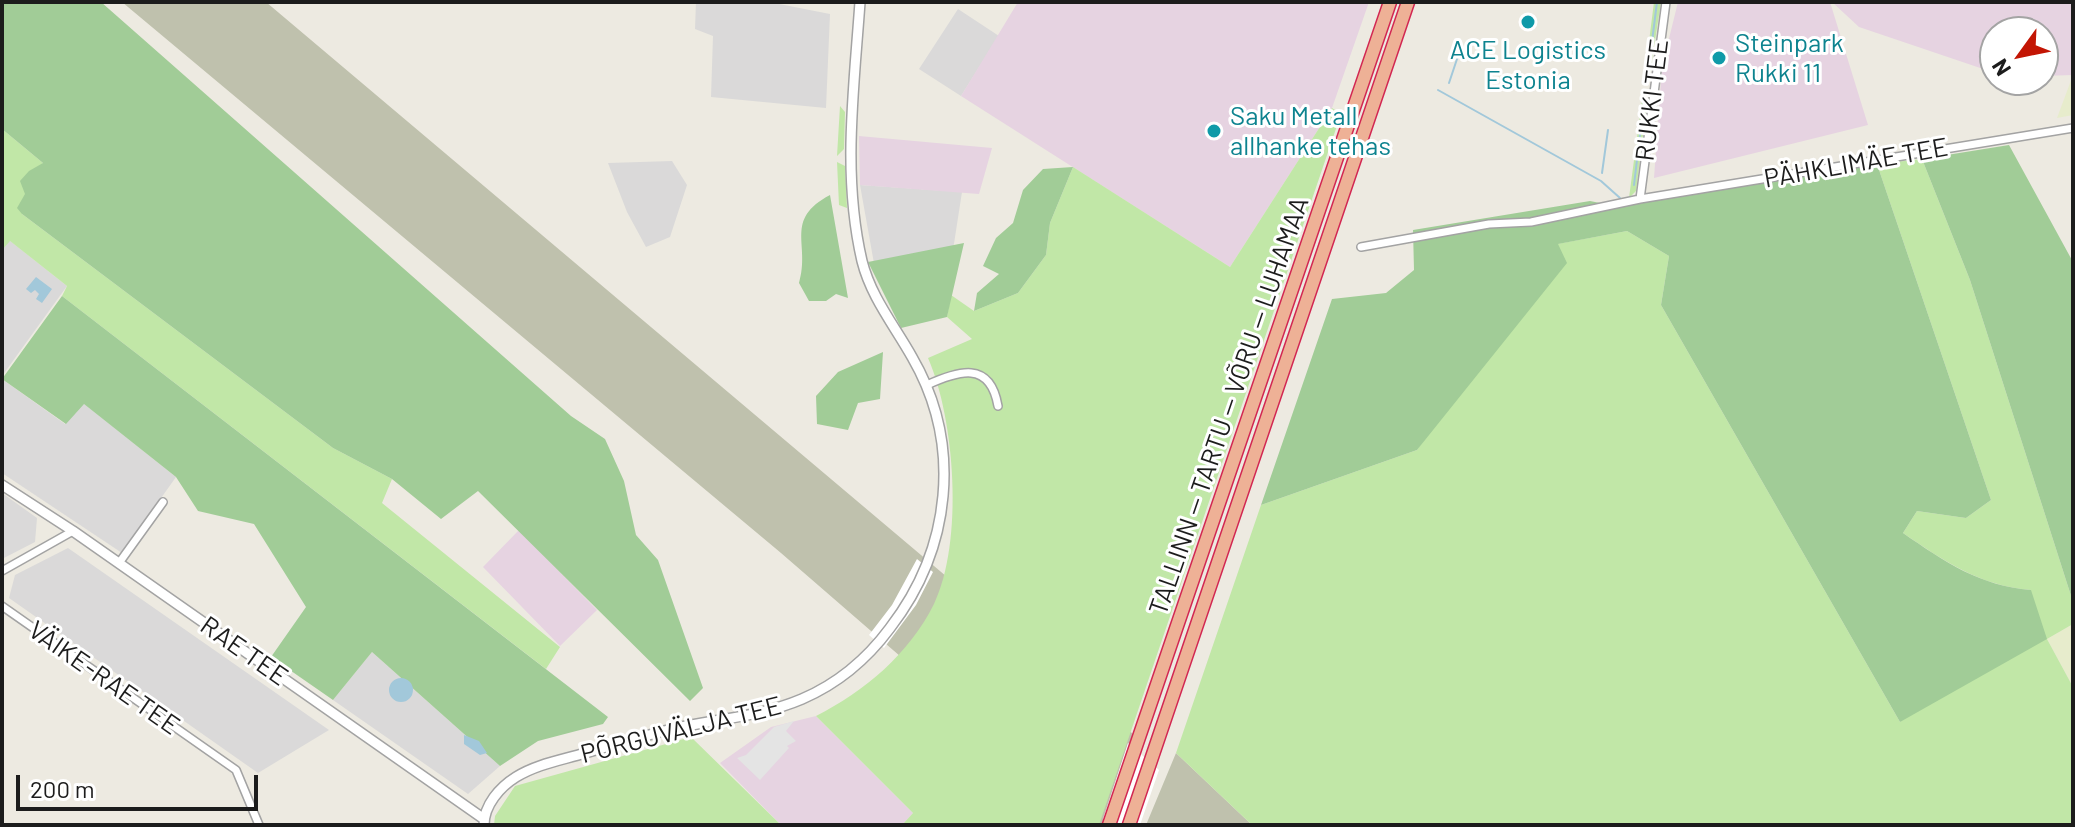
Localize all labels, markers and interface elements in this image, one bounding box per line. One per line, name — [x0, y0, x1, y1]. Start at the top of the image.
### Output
marker: ACE Logistics Estonia — [1519, 13, 1537, 31]
north arrow — [1979, 16, 2059, 96]
place label: Steinpark Rukki 11 — [1735, 27, 1844, 88]
place label: ACE Logistics Estonia — [1450, 34, 1606, 96]
street label: RUKKI TEE — [1629, 37, 1675, 163]
marker: Steinpark Rukki 11 — [1710, 49, 1728, 67]
text: N — [1986, 55, 2015, 81]
place label: Saku Metall allhanke tehas — [1230, 100, 1391, 162]
marker: Saku Metall allhanke tehas — [1205, 122, 1223, 140]
street label: PÄHKLIMÄE TEE — [1761, 131, 1951, 195]
street label: TALLINN — TARTU — VÕRU — LUHAMAA — [1143, 193, 1315, 619]
street label: RAE TEE — [194, 610, 294, 692]
street label: VÄIKE-RAE TEE — [23, 614, 185, 742]
street label: PÕRGUVÄLJA TEE — [577, 690, 785, 770]
scale bar — [20, 759, 262, 809]
text: 200 m — [30, 774, 95, 803]

